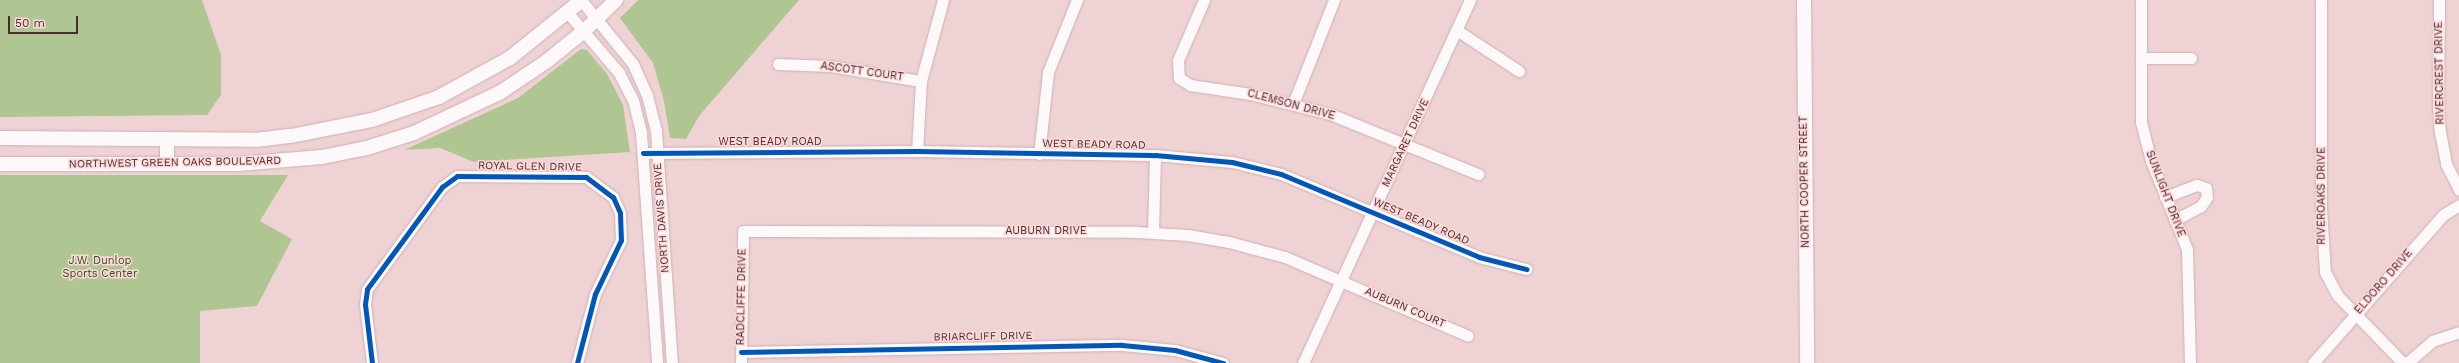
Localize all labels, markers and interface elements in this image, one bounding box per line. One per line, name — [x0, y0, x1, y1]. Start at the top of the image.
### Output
scale bar — [10, 8, 80, 34]
text: 50 m — [15, 16, 45, 30]
street label: RIVERCREST DRIVE — [2432, 21, 2448, 125]
street label: ASCOTT COURT — [819, 60, 905, 84]
street label: CLEMSON DRIVE — [1246, 87, 1336, 123]
street label: MARGARET DRIVE — [1380, 96, 1432, 190]
street label: NORTH COOPER STREET — [1797, 116, 1813, 248]
street label: WEST BEADY ROAD — [718, 135, 822, 149]
street label: WEST BEADY ROAD — [1042, 137, 1146, 153]
street label: RIVEROAKS DRIVE — [2315, 147, 2329, 245]
street label: SUNLIGHT DRIVE — [2142, 149, 2188, 239]
street label: NORTHWEST GREEN OAKS BOULEVARD — [69, 155, 281, 171]
street label: ROYAL GLEN DRIVE — [478, 159, 582, 175]
street label: NORTH DAVIS DRIVE — [652, 163, 672, 273]
street label: WEST BEADY ROAD — [1370, 196, 1472, 248]
street label: AUBURN DRIVE — [1005, 224, 1087, 238]
street label: ELDORO DRIVE — [2352, 247, 2416, 317]
street label: RADCLIFFE DRIVE — [735, 249, 749, 345]
park label: J.W. Dunlop Sports Center — [63, 255, 137, 281]
street label: AUBURN COURT — [1363, 285, 1447, 331]
street label: BRIARCLIFF DRIVE — [933, 330, 1033, 344]

